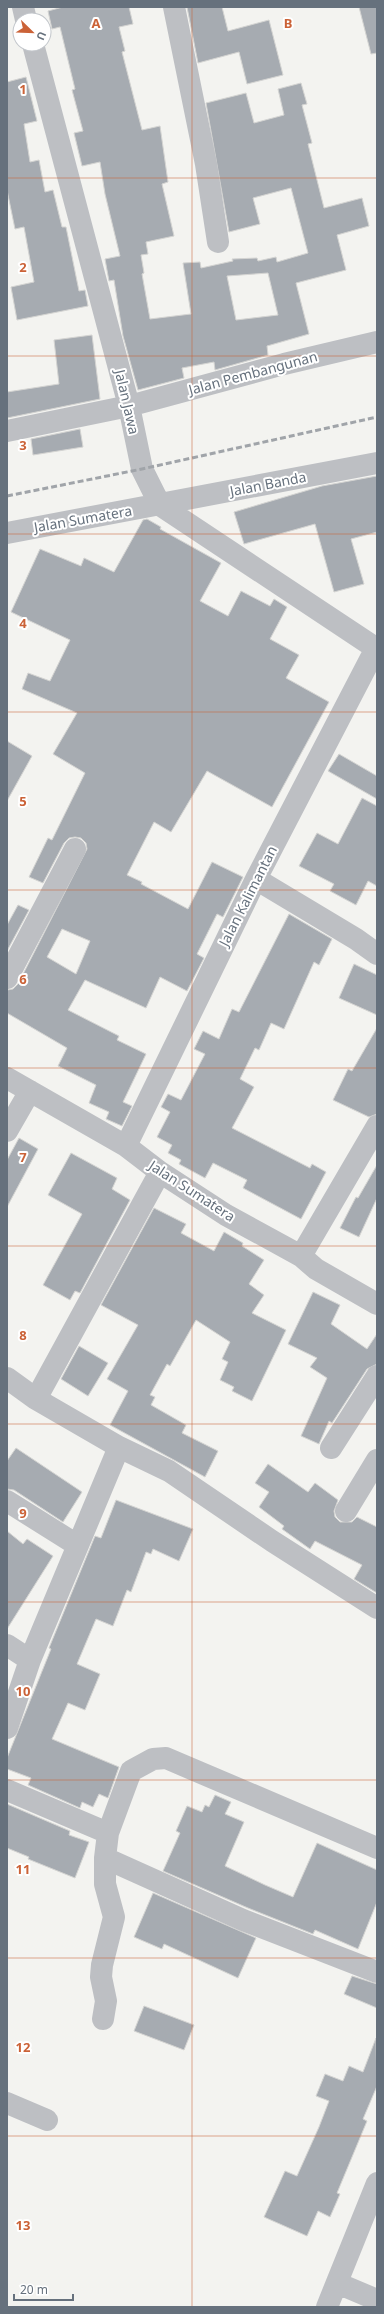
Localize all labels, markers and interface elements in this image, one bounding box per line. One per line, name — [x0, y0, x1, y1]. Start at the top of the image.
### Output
north arrow — [12, 12, 52, 52]
text: A — [92, 14, 101, 32]
text: B — [284, 14, 292, 32]
text: U — [33, 29, 50, 43]
text: 1 — [19, 80, 27, 98]
text: 2 — [19, 258, 27, 276]
street label: Jalan Pembangunan — [185, 346, 319, 399]
street label: Jalan Jawa — [110, 366, 144, 436]
text: 3 — [19, 436, 27, 454]
street label: Jalan Banda — [226, 467, 308, 501]
street label: Jalan Sumatera — [31, 501, 133, 537]
text: 4 — [19, 614, 27, 632]
text: 5 — [19, 792, 27, 810]
street label: Jalan Kalimantan — [213, 842, 281, 951]
text: 6 — [19, 970, 27, 988]
text: 7 — [19, 1148, 27, 1166]
street label: Jalan Sumatera — [144, 1155, 239, 1226]
text: 8 — [19, 1326, 27, 1344]
text: 9 — [19, 1504, 27, 1522]
text: 10 — [16, 1682, 30, 1700]
text: 11 — [16, 1860, 30, 1878]
text: 12 — [16, 2038, 30, 2056]
text: 13 — [16, 2216, 30, 2234]
scale bar — [14, 2276, 73, 2302]
text: 20 m — [20, 2281, 48, 2298]

